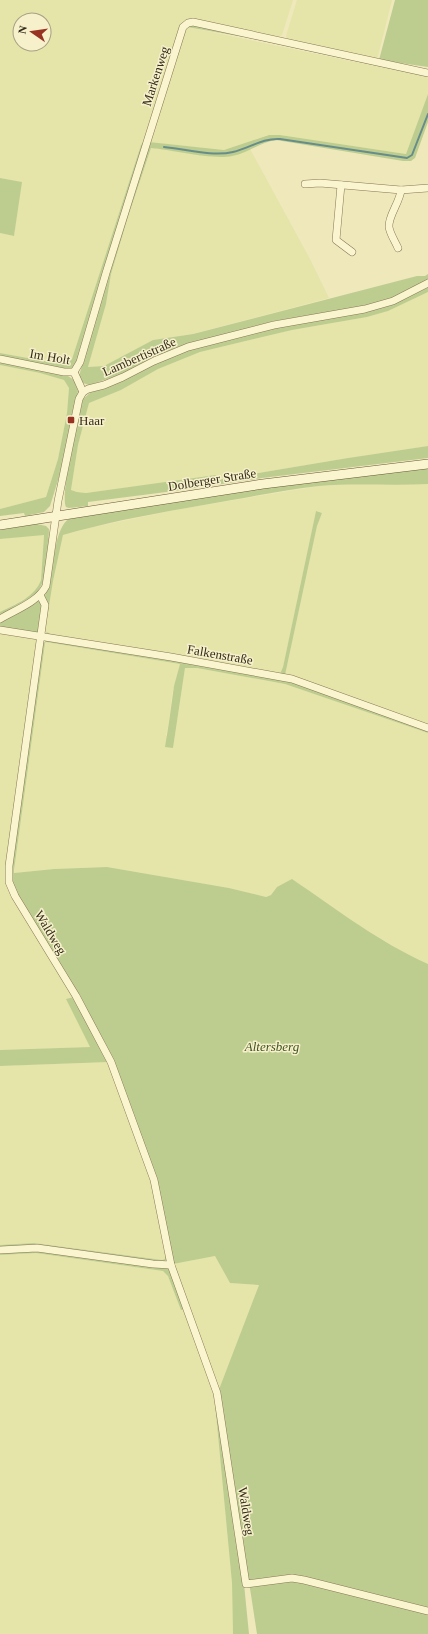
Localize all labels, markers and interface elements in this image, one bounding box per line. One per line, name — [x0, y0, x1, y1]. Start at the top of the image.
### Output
north arrow — [12, 12, 52, 52]
text: N — [16, 24, 29, 35]
street label: Markenweg — [139, 44, 172, 108]
street label: Lambertistraße — [100, 334, 178, 379]
street label: Im Holt — [29, 346, 72, 367]
place label: Haar — [79, 413, 105, 428]
marker: Haar — [66, 415, 76, 425]
street label: Dolberger Straße — [167, 465, 257, 494]
street label: Falkenstraße — [186, 641, 254, 668]
street label: Waldweg — [32, 907, 70, 957]
park label: Altersberg — [244, 1039, 300, 1054]
street label: Waldweg — [235, 1486, 258, 1537]

